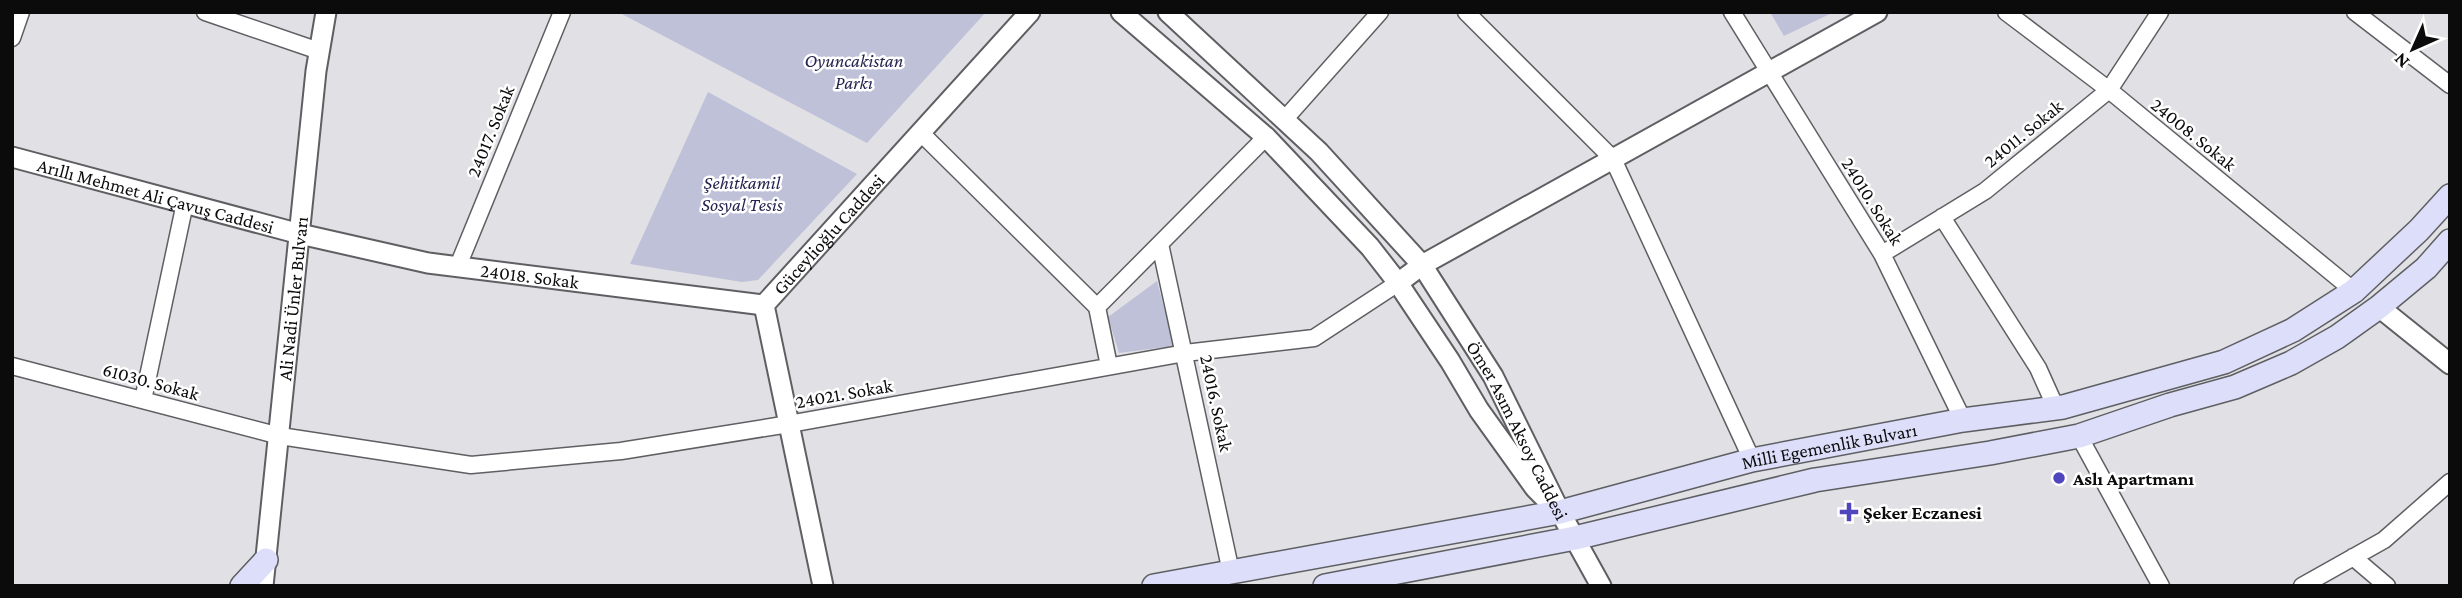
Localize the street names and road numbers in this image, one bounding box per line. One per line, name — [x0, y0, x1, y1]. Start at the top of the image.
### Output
street label: 24017. Sokak — [463, 82, 519, 180]
street label: 24008. Sokak — [2147, 94, 2241, 176]
street label: 24011. Sokak — [1980, 95, 2068, 172]
street label: Arıllı Mehmet Ali Çavuş Caddesi — [35, 154, 276, 238]
street label: 24010. Sokak — [1837, 154, 1908, 250]
street label: Güceylioğlu Caddesi — [769, 170, 889, 299]
street label: Ali Nadi Ünler Bulvarı — [274, 215, 312, 382]
street label: 24018. Sokak — [479, 260, 581, 293]
street label: Ömer Asım Aksoy Caddesi — [1462, 337, 1572, 524]
street label: 24016. Sokak — [1196, 353, 1237, 454]
street label: 61030. Sokak — [100, 359, 202, 405]
street label: 24021. Sokak — [794, 375, 895, 412]
street label: Milli Egemenlik Bulvarı — [1739, 419, 1919, 473]

